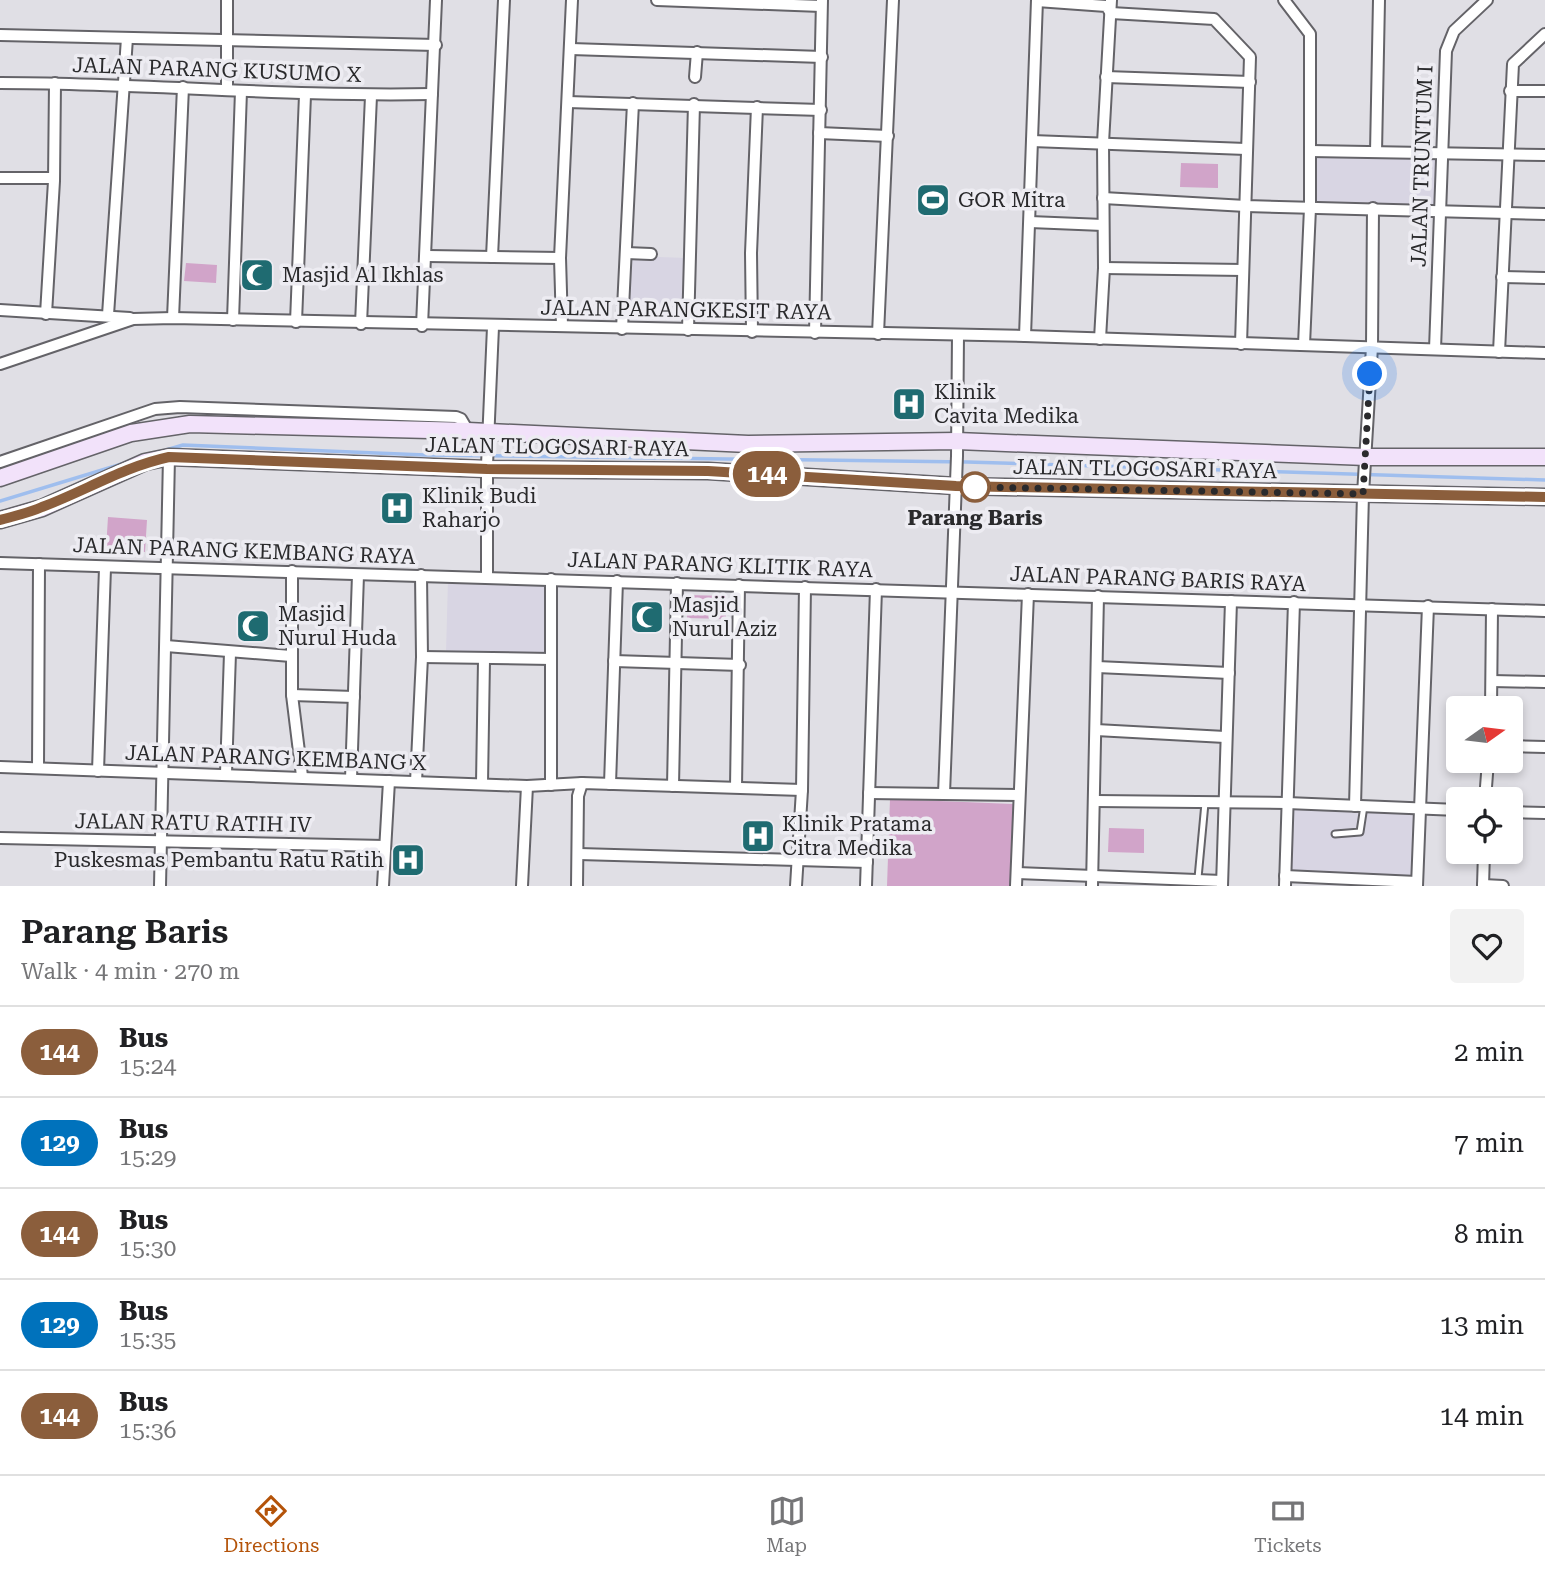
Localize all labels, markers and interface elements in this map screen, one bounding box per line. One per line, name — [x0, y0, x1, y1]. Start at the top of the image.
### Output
street label: JALAN PARANG KUSUMO X — [72, 53, 362, 87]
street label: JALAN TRUNTUM I — [1406, 65, 1438, 267]
sports icon: GOR Mitra — [914, 181, 952, 219]
place label: GOR Mitra — [958, 188, 1066, 212]
mosque icon: Masjid Al Ikhlas — [238, 256, 276, 294]
place label: Masjid Al Ikhlas — [282, 263, 443, 287]
street label: JALAN PARANGKESIT RAYA — [540, 295, 832, 325]
your location — [1352, 356, 1387, 391]
place label: Klinik Cavita Medika — [934, 380, 1079, 428]
hospital icon: Klinik Cavita Medika — [890, 385, 928, 423]
street label: JALAN TLOGOSARI RAYA — [425, 433, 690, 461]
line badge: 144 — [727, 451, 807, 497]
street label: JALAN TLOGOSARI RAYA — [1013, 455, 1278, 483]
text: 144 — [747, 460, 787, 488]
marker: Parang Baris — [960, 472, 990, 502]
place label: Klinik Budi Raharjo — [422, 484, 537, 532]
hospital icon: Klinik Budi Raharjo — [378, 489, 416, 527]
place label: Parang Baris — [907, 506, 1043, 530]
street label: JALAN PARANG KEMBANG RAYA — [72, 533, 416, 569]
street label: JALAN PARANG KLITIK RAYA — [567, 548, 874, 582]
street label: JALAN PARANG BARIS RAYA — [1009, 562, 1307, 596]
place label: Masjid Nurul Aziz — [672, 593, 777, 641]
mosque icon: Masjid Nurul Aziz — [628, 598, 666, 636]
place label: Masjid Nurul Huda — [278, 602, 397, 650]
mosque icon: Masjid Nurul Huda — [234, 607, 272, 645]
north arrow — [1446, 696, 1522, 774]
map controls — [1446, 696, 1523, 864]
street label: JALAN PARANG KEMBANG X — [125, 741, 427, 775]
button: locate — [1446, 787, 1523, 864]
street label: JALAN RATU RATIH IV — [74, 809, 312, 837]
place label: Klinik Pratama Citra Medika — [782, 812, 933, 860]
hospital icon: Klinik Pratama Citra Medika — [739, 817, 777, 855]
hospital icon: Puskesmas Pembantu Ratu Ratih — [389, 841, 427, 879]
place label: Puskesmas Pembantu Ratu Ratih — [54, 848, 384, 872]
button: heart — [1450, 909, 1524, 983]
text: Parang Baris — [21, 912, 228, 951]
text: Walk · 4 min · 270 m — [21, 958, 240, 985]
text: Bus — [119, 1023, 168, 1053]
text: 2 min — [1454, 1037, 1524, 1067]
text: 144 — [39, 1038, 80, 1066]
text: 15:24 — [119, 1053, 176, 1080]
text: Bus — [119, 1114, 168, 1144]
text: 7 min — [1454, 1128, 1524, 1158]
text: 129 — [39, 1129, 80, 1157]
text: 15:29 — [119, 1144, 176, 1171]
text: Bus — [119, 1205, 168, 1235]
text: 8 min — [1454, 1219, 1524, 1249]
text: 144 — [39, 1220, 80, 1248]
text: 15:30 — [119, 1235, 176, 1262]
text: Bus — [119, 1296, 168, 1326]
text: 13 min — [1440, 1310, 1524, 1340]
text: 129 — [39, 1311, 80, 1339]
text: 15:35 — [119, 1326, 176, 1353]
text: Bus — [119, 1387, 168, 1417]
text: 14 min — [1440, 1401, 1524, 1431]
text: 144 — [39, 1402, 80, 1430]
text: 15:36 — [119, 1417, 176, 1444]
tab: Directions — [224, 1492, 319, 1557]
tab: Map — [766, 1492, 807, 1557]
tab: Tickets — [1254, 1492, 1321, 1557]

